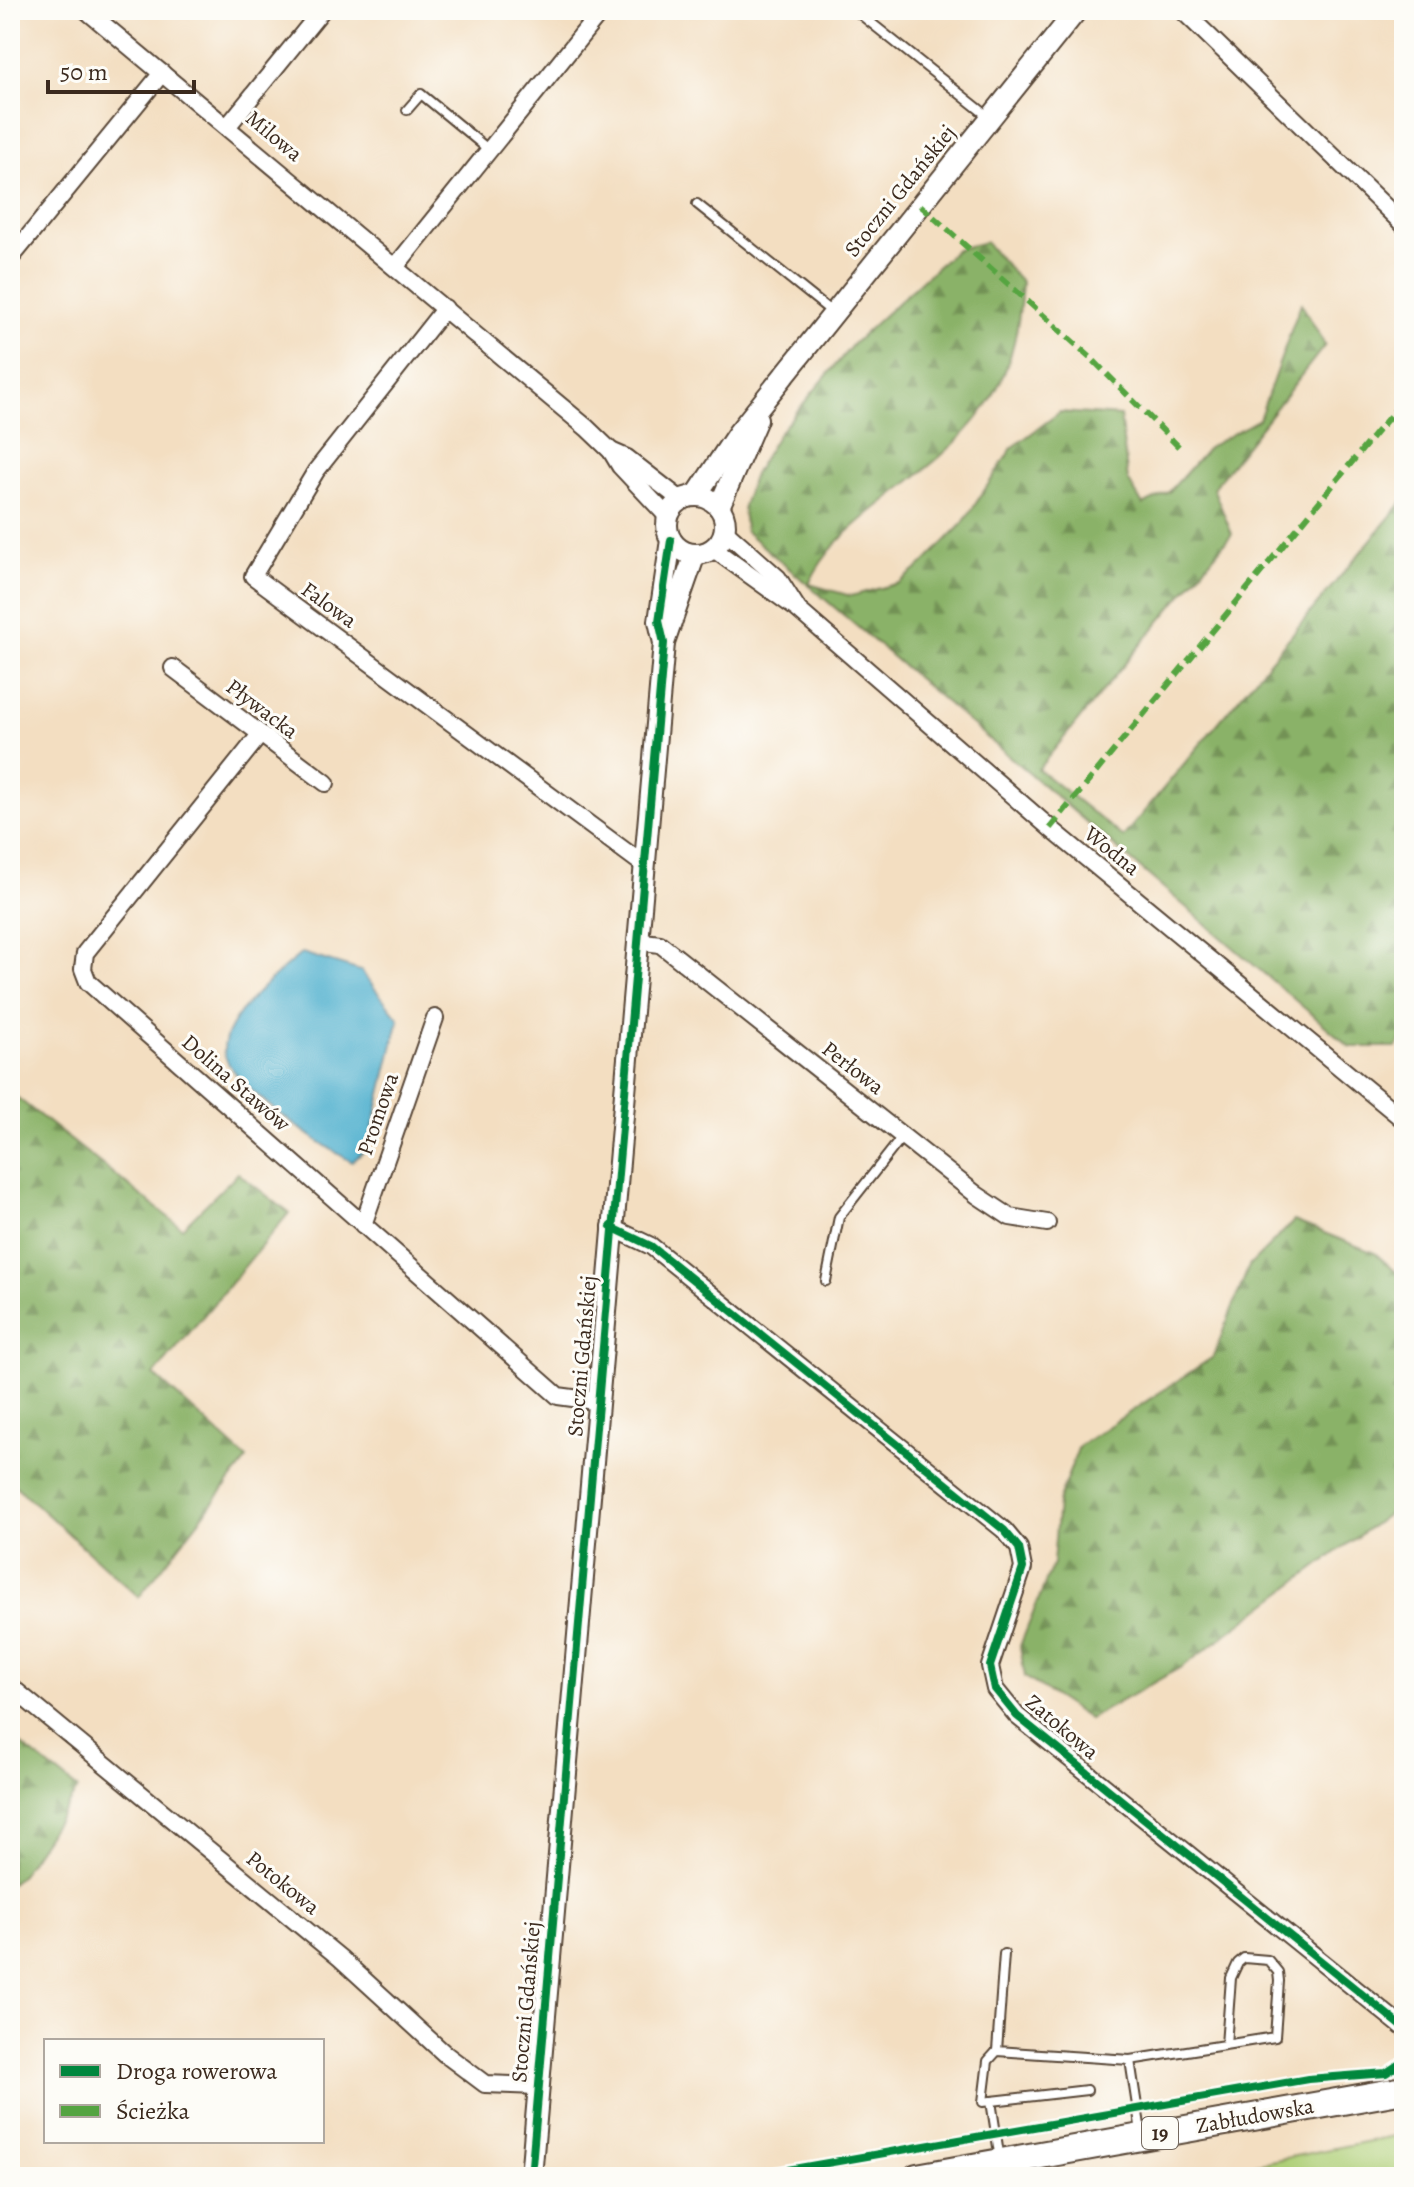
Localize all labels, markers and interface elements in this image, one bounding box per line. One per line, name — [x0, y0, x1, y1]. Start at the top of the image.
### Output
scale bar — [48, 44, 194, 94]
text: 50 m — [60, 56, 108, 88]
street label: Milowa — [239, 103, 309, 169]
street label: Stoczni Gdańskiej — [837, 119, 963, 263]
street label: Falowa — [295, 575, 363, 636]
street label: Pływacka — [220, 672, 305, 747]
street label: Wodna — [1077, 819, 1147, 883]
street label: Dolina Stawów — [175, 1027, 297, 1139]
street label: Perłowa — [816, 1034, 891, 1102]
street label: Promowa — [350, 1068, 406, 1159]
street label: Stoczni Gdańskiej — [560, 1274, 604, 1438]
street label: Zatokowa — [1019, 1687, 1106, 1767]
street label: Potokowa — [240, 1844, 327, 1922]
street label: Stoczni Gdańskiej — [504, 1920, 548, 2084]
legend — [44, 2039, 324, 2143]
text: Droga rowerowa — [116, 2055, 278, 2087]
street label: Zabłudowska — [1194, 2091, 1317, 2141]
text: Ścieżka — [116, 2095, 190, 2127]
road number: 19 — [1142, 2117, 1178, 2149]

